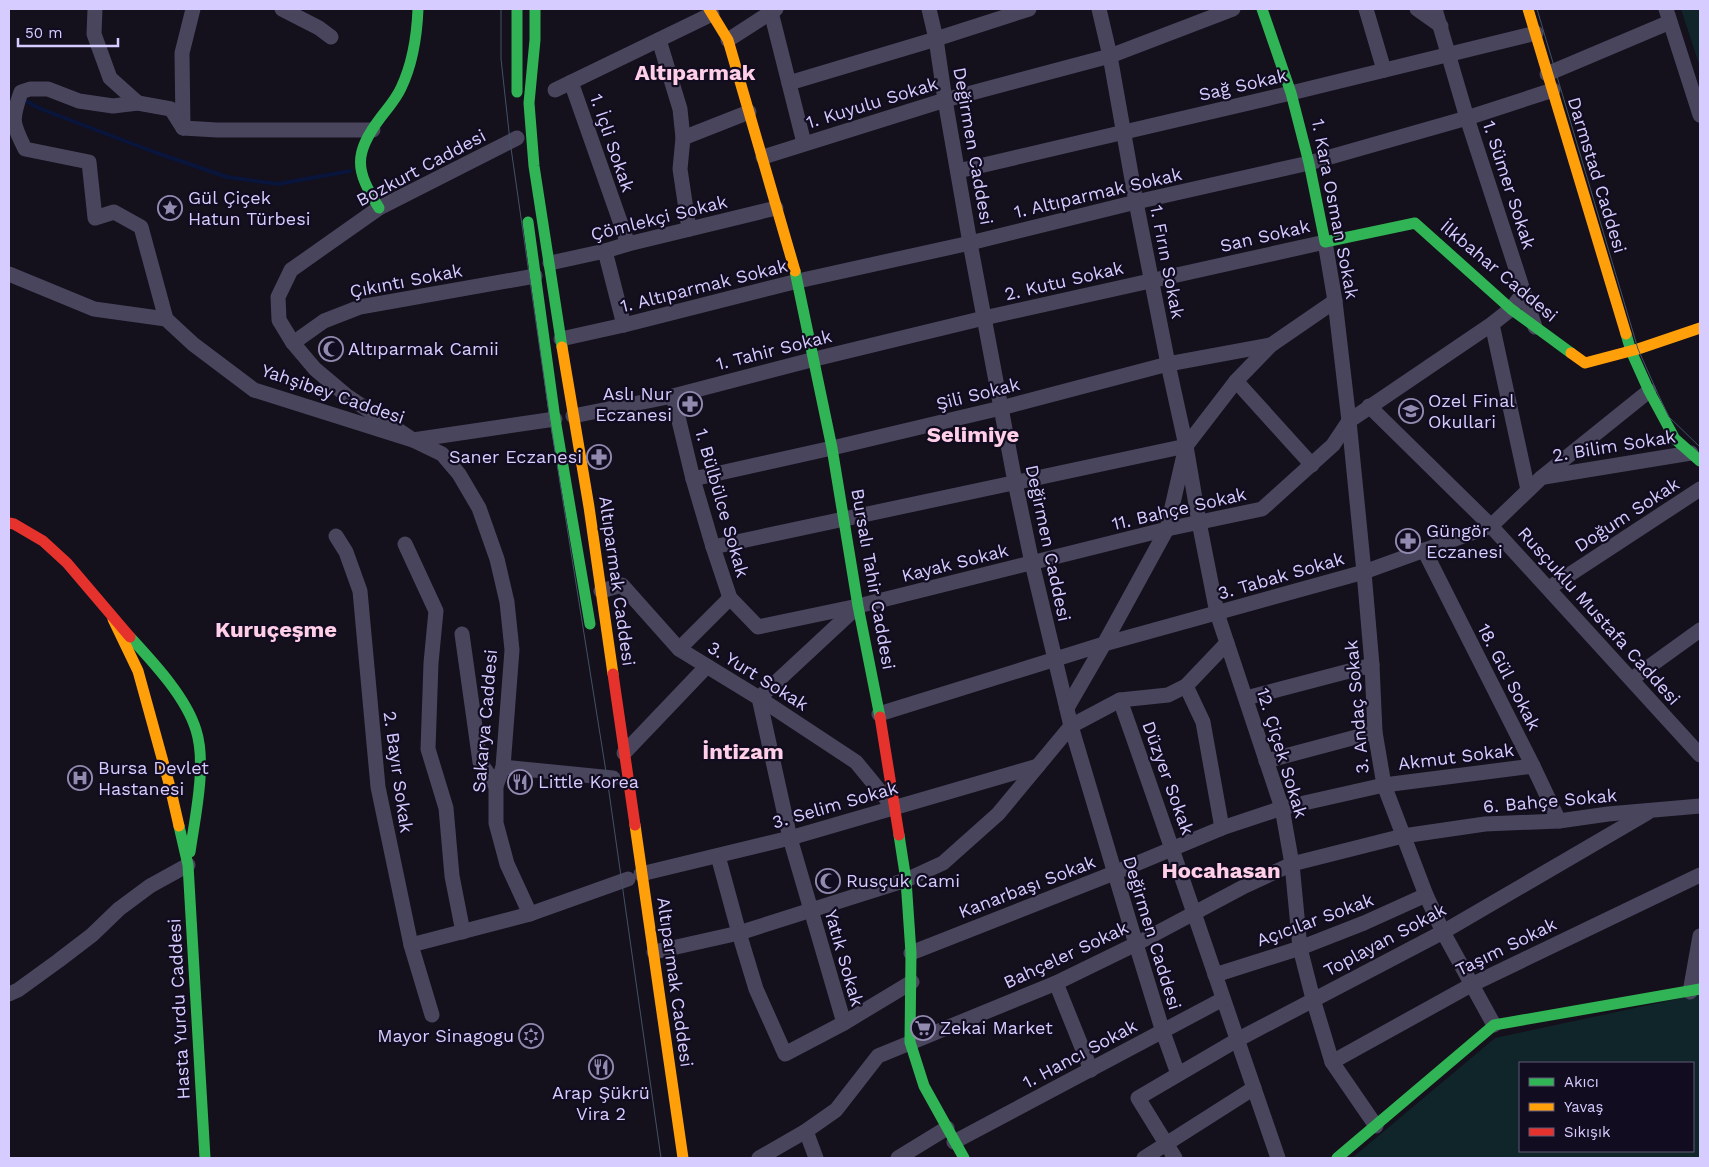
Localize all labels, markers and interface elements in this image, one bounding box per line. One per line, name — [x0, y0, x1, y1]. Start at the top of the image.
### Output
scale bar — [18, 15, 118, 47]
text: 50 m — [25, 24, 62, 42]
district label: Altıparmak — [635, 60, 756, 85]
street label: Sağ Sokak — [1197, 64, 1289, 105]
street label: Değirmen Caddesi — [949, 65, 998, 226]
street label: 1. Kuyulu Sokak — [804, 73, 940, 132]
street label: 1. İçli Sokak — [586, 91, 639, 195]
street label: Darmstad Caddesi — [1564, 94, 1631, 255]
street label: 1. Kara Osman Sokak — [1308, 117, 1363, 301]
street label: 1. Sümer Sokak — [1479, 118, 1540, 252]
street label: Bozkurt Caddesi — [352, 125, 489, 211]
street label: 1. Altıparmak Sokak — [1012, 163, 1184, 222]
place label: Gül Çiçek Hatun Türbesi — [188, 187, 310, 229]
street label: Çömlekçi Sokak — [588, 190, 729, 245]
place icon: Gül Çiçek Hatun Türbesi — [157, 195, 183, 221]
street label: 1. Fırın Sokak — [1146, 203, 1189, 320]
street label: San Sokak — [1218, 215, 1312, 256]
street label: İlkbahar Caddesi — [1436, 215, 1562, 326]
street label: 1. Altıparmak Sokak — [618, 255, 790, 316]
street label: 2. Kutu Sokak — [1002, 257, 1125, 304]
street label: Çıkıntı Sokak — [348, 259, 464, 302]
street label: 1. Tahir Sokak — [714, 325, 834, 374]
mosque icon: Altıparmak Camii — [318, 336, 344, 362]
place label: Altıparmak Camii — [348, 338, 499, 359]
street label: Yahşibey Caddesi — [259, 359, 408, 428]
street label: Şili Sokak — [934, 373, 1022, 414]
place label: Aslı Nur Eczanesi — [595, 383, 672, 425]
place label: Ozel Final Okullari — [1428, 390, 1515, 432]
pharmacy icon: Aslı Nur Eczanesi — [677, 391, 703, 417]
school or university icon: Ozel Final Okullari — [1398, 398, 1424, 424]
district label: Selimiye — [927, 422, 1019, 447]
street label: 2. Bilim Sokak — [1551, 425, 1677, 466]
street label: 1. Bülbülce Sokak — [691, 426, 754, 580]
pharmacy icon: Saner Eczanesi — [586, 444, 612, 470]
place label: Saner Eczanesi — [449, 446, 582, 467]
street label: Değirmen Caddesi — [1022, 463, 1075, 623]
street label: Doğum Sokak — [1570, 473, 1683, 556]
street label: 11. Bahçe Sokak — [1110, 483, 1248, 534]
street label: Bursalı Tahir Caddesi — [847, 487, 900, 671]
street label: Altıparmak Caddesi — [595, 495, 640, 667]
place label: Güngör Eczanesi — [1426, 520, 1503, 562]
street label: Rusçuklu Mustafa Caddesi — [1514, 522, 1685, 709]
pharmacy icon: Güngör Eczanesi — [1395, 528, 1421, 554]
street label: Kayak Sokak — [899, 539, 1010, 586]
street label: 3. Tabak Sokak — [1215, 547, 1346, 604]
district label: Kuruçeşme — [215, 617, 337, 642]
street label: 18. Gül Sokak — [1474, 620, 1545, 734]
street label: 3. Yurt Sokak — [704, 636, 812, 715]
street label: 3. Andaç Sokak — [1340, 639, 1373, 775]
street label: Sakarya Caddesi — [468, 648, 501, 794]
street label: 12. Çiçek Sokak — [1253, 685, 1312, 820]
street label: 2. Bayır Sokak — [380, 710, 417, 834]
street label: Düzyer Sokak — [1138, 718, 1199, 837]
district label: İntizam — [702, 739, 784, 764]
street label: Akmut Sokak — [1397, 739, 1515, 774]
place label: Bursa Devlet Hastanesi — [98, 757, 209, 799]
hospital icon: Bursa Devlet Hastanesi — [67, 765, 93, 791]
restaurant icon: Little Korea — [507, 769, 533, 795]
place label: Little Korea — [538, 771, 639, 792]
street label: 3. Selim Sokak — [770, 777, 900, 832]
street label: 6. Bahçe Sokak — [1482, 784, 1618, 817]
street label: Kanarbaşı Sokak — [955, 851, 1098, 922]
street label: Değirmen Caddesi — [1119, 853, 1186, 1012]
district label: Hocahasan — [1161, 858, 1281, 883]
mosque icon: Rusçuk Cami — [815, 868, 841, 894]
place label: Rusçuk Cami — [846, 870, 960, 891]
street label: Açıcılar Sokak — [1253, 889, 1376, 950]
street label: Altıparmak Caddesi — [653, 896, 698, 1068]
street label: Toplayan Sokak — [1320, 898, 1449, 981]
street label: Yatık Sokak — [821, 907, 868, 1009]
street label: Taşım Sokak — [1452, 913, 1560, 980]
street label: Bahçeler Sokak — [1000, 916, 1132, 993]
street label: Hasta Yurdu Caddesi — [163, 918, 194, 1100]
supermarket icon: Zekai Market — [910, 1015, 936, 1041]
street label: 1. Hancı Sokak — [1019, 1015, 1140, 1092]
place label: Zekai Market — [940, 1017, 1053, 1038]
synagogue icon: Mayor Sinagogu — [518, 1023, 544, 1049]
place label: Mayor Sinagogu — [377, 1025, 514, 1046]
restaurant icon: Arap Şükrü Vira 2 — [588, 1054, 614, 1080]
legend — [1519, 1062, 1694, 1152]
text: Akıcı — [1564, 1073, 1599, 1091]
place label: Arap Şükrü Vira 2 — [552, 1082, 650, 1124]
text: Yavaş — [1564, 1098, 1604, 1116]
text: Sıkışık — [1564, 1123, 1611, 1141]

